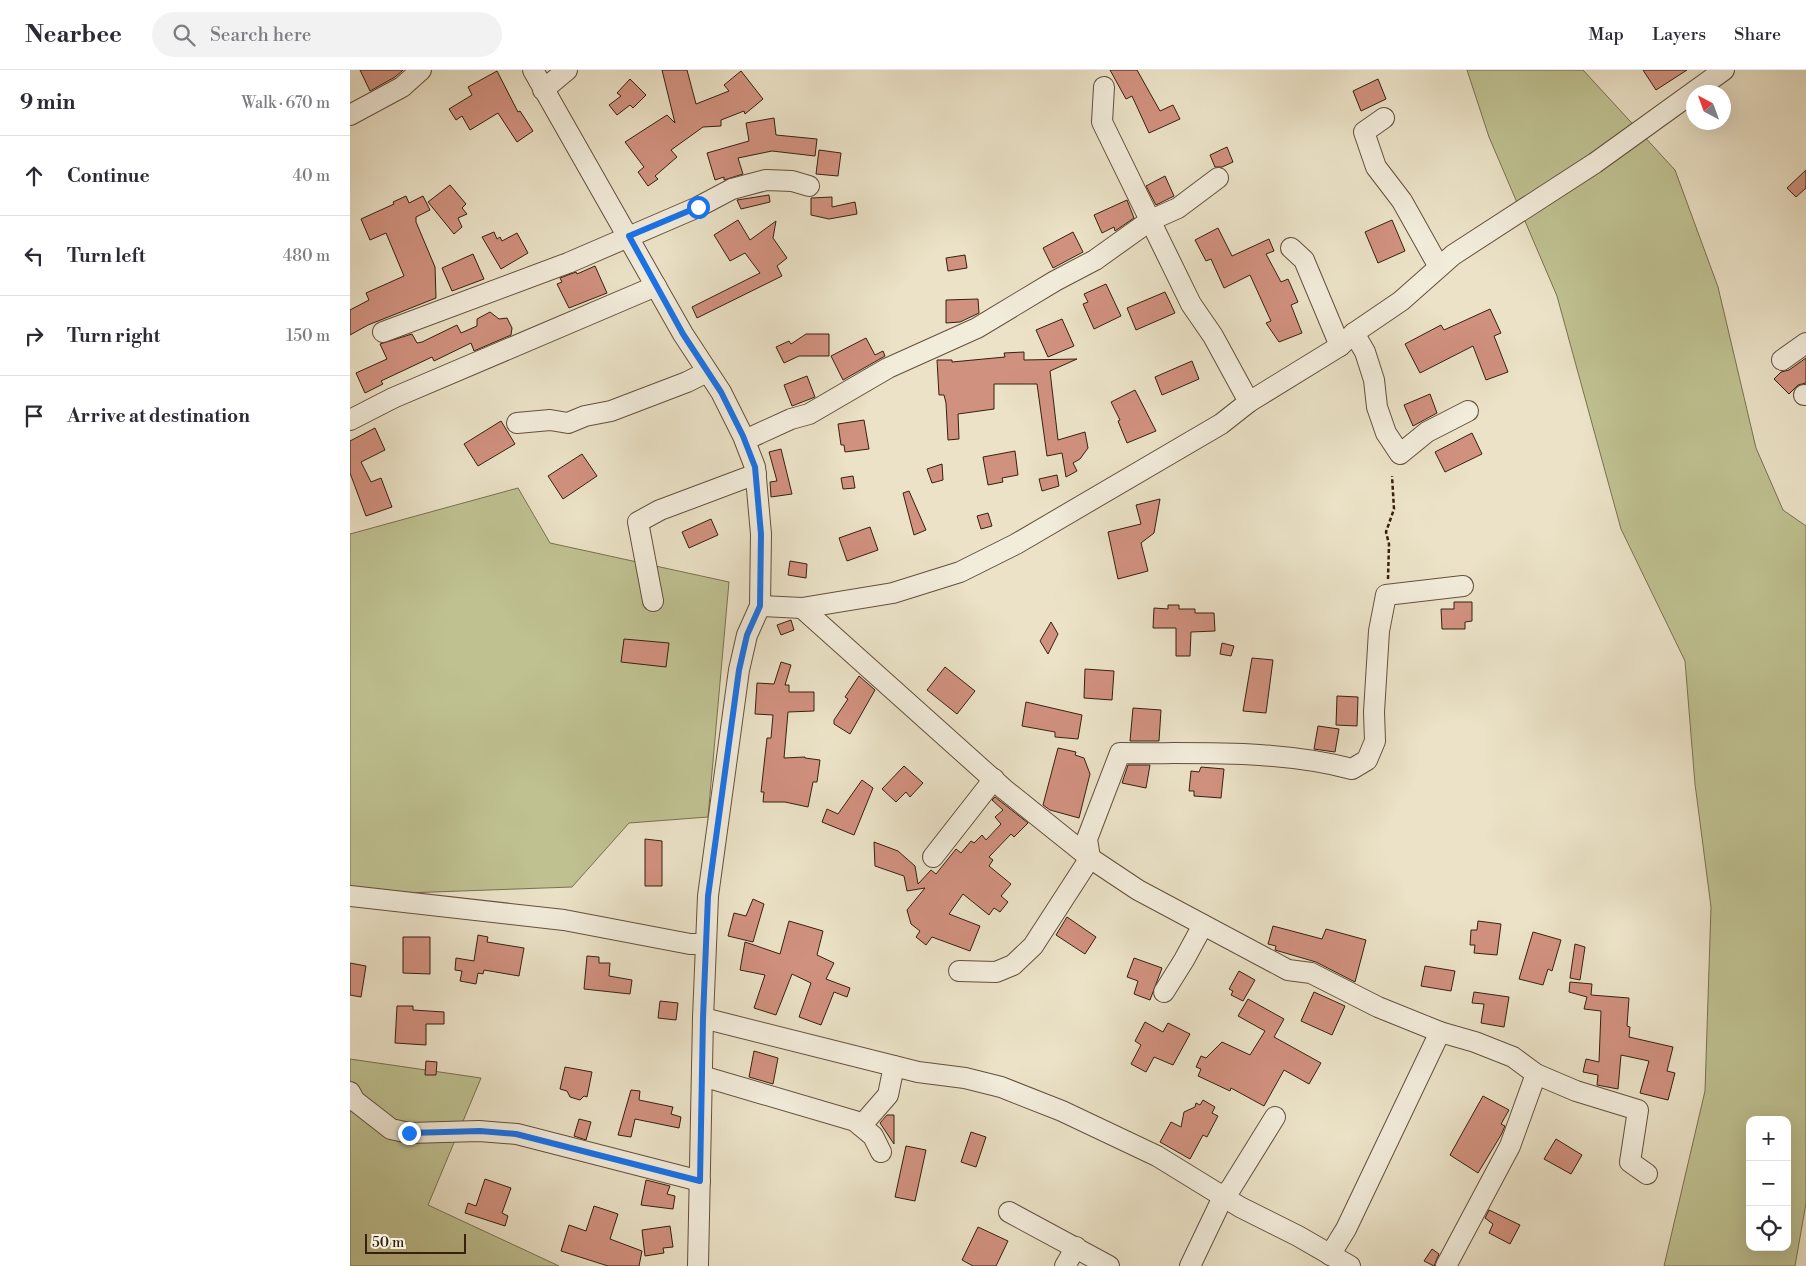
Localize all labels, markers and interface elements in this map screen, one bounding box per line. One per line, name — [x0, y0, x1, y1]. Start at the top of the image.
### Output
search box — [152, 12, 502, 57]
text: Nearbee — [25, 20, 122, 50]
icon: search — [170, 21, 198, 49]
text: Search here — [210, 23, 311, 47]
text: Map — [1589, 23, 1624, 46]
text: Layers — [1652, 23, 1706, 46]
text: Share — [1734, 23, 1781, 46]
north arrow — [1686, 85, 1731, 130]
text: 9 min — [20, 90, 75, 116]
text: Walk · 670 m — [242, 93, 330, 113]
icon: ahead — [20, 162, 48, 190]
text: Continue — [67, 164, 150, 188]
text: 40 m — [293, 166, 330, 186]
route start — [687, 196, 710, 219]
icon: left — [20, 242, 48, 270]
text: Turn left — [67, 244, 146, 268]
text: 480 m — [283, 246, 330, 266]
icon: right — [20, 322, 48, 350]
text: Turn right — [67, 324, 160, 348]
text: 150 m — [286, 326, 330, 346]
icon: arrive — [20, 402, 48, 430]
text: Arrive at destination — [67, 404, 250, 428]
map controls — [1746, 1116, 1791, 1251]
button: + — [1746, 1116, 1791, 1161]
route end — [398, 1122, 421, 1145]
button: − — [1746, 1161, 1791, 1206]
button: locate — [1746, 1206, 1791, 1251]
scale bar — [365, 1231, 466, 1254]
text: 50 m — [372, 1234, 404, 1252]

